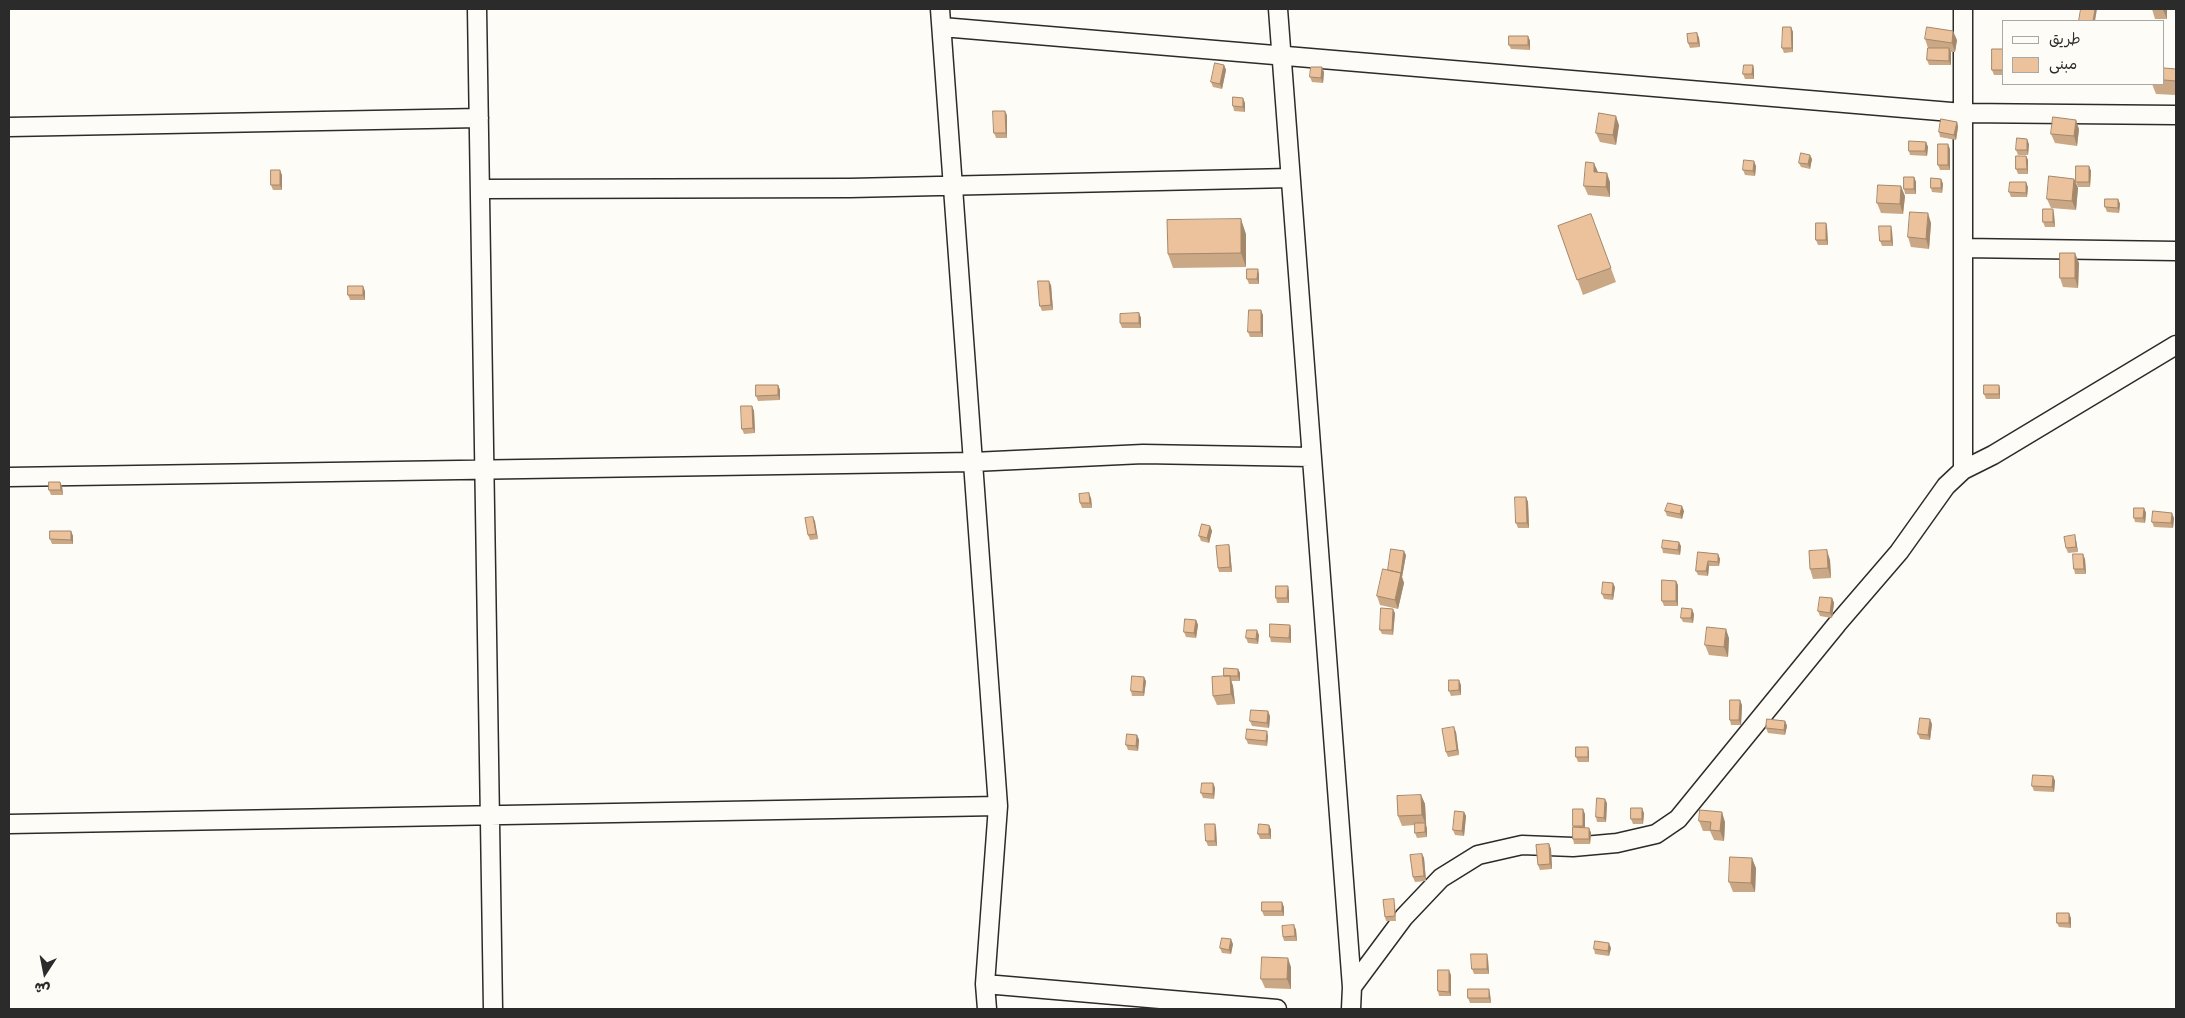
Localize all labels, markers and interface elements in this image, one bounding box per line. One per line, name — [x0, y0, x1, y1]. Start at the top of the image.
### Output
legend — [2002, 20, 2165, 85]
text: طريق — [2049, 30, 2081, 48]
text: مبنى — [2049, 55, 2077, 73]
north arrow — [20, 948, 70, 998]
text: ش — [33, 978, 51, 998]

